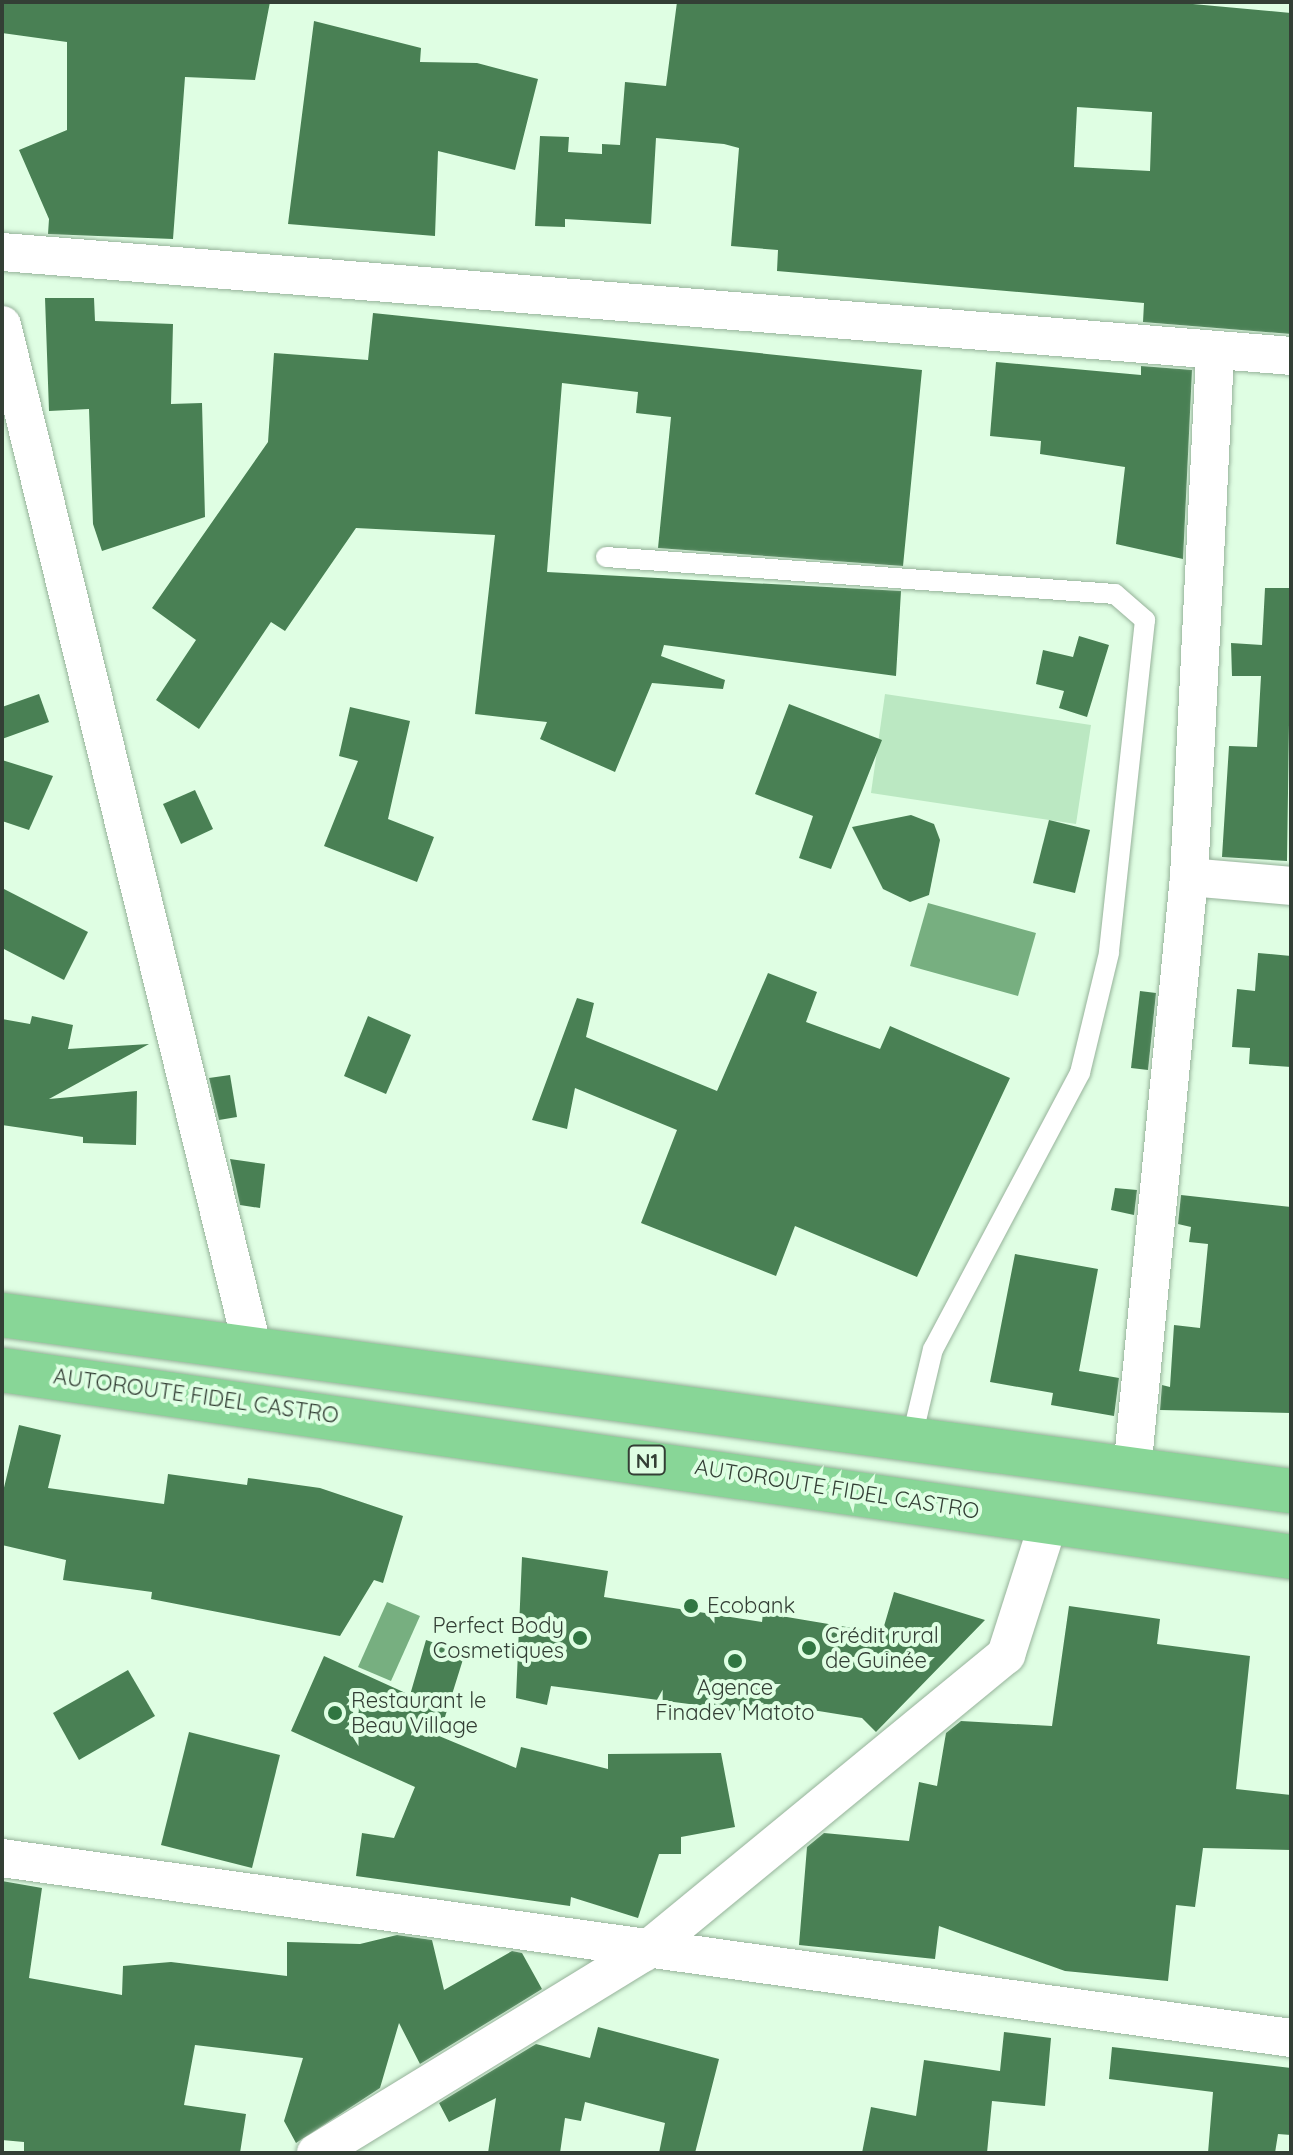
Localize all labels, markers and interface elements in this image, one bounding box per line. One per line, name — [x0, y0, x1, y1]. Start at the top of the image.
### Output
street label: AUTOROUTE FIDEL CASTRO — [52, 1363, 340, 1429]
road number: N1 — [627, 1444, 667, 1476]
street label: AUTOROUTE FIDEL CASTRO — [693, 1453, 981, 1525]
place label: Ecobank — [707, 1593, 795, 1619]
marker: Ecobank — [682, 1597, 700, 1615]
place label: Perfect Body Cosmetiques — [432, 1612, 564, 1664]
place label: Crédit rural de Guinée — [825, 1622, 939, 1674]
marker: Perfect Body Cosmetiques — [571, 1629, 589, 1647]
marker: Crédit rural de Guinée — [800, 1639, 818, 1657]
marker: Agence Finadev Matoto — [726, 1652, 744, 1670]
place label: Agence Finadev Matoto — [655, 1674, 815, 1726]
place label: Restaurant le Beau Village — [351, 1687, 486, 1738]
marker: Restaurant le Beau Village — [326, 1704, 344, 1722]

